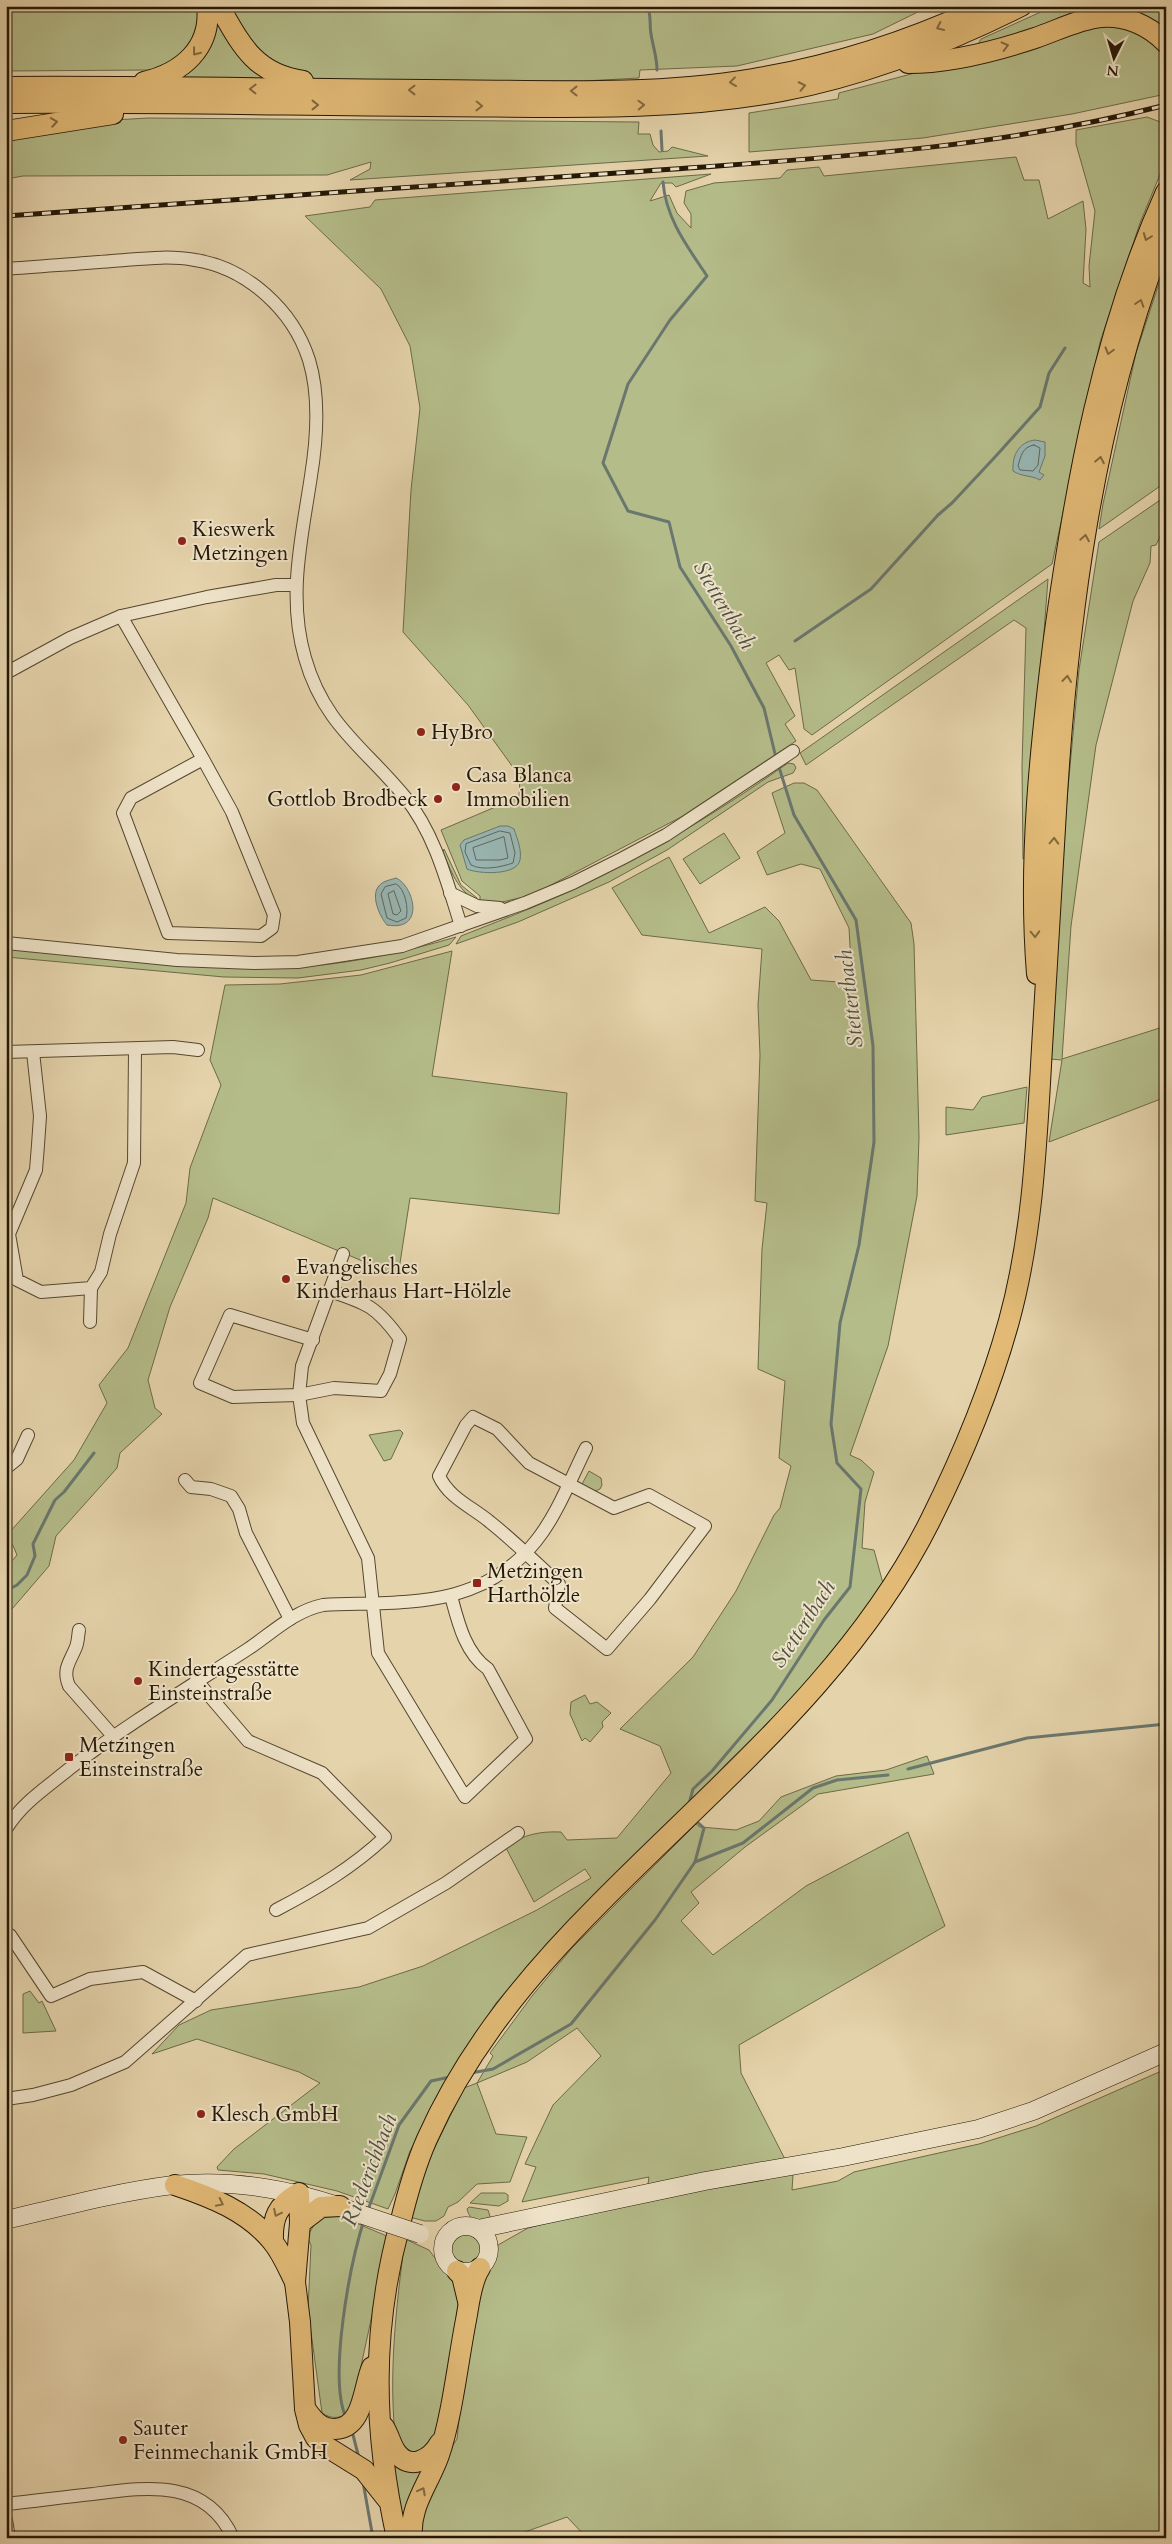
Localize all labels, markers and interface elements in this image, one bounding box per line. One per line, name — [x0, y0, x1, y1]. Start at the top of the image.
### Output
one-way arrow — [936, 21, 945, 31]
north arrow — [1090, 32, 1140, 82]
one-way arrow — [1000, 41, 1009, 52]
one-way arrow — [193, 46, 201, 55]
text: N — [1106, 60, 1120, 80]
one-way arrow — [729, 76, 737, 87]
one-way arrow — [798, 82, 807, 92]
one-way arrow — [249, 83, 257, 94]
one-way arrow — [408, 85, 416, 95]
one-way arrow — [570, 86, 578, 96]
one-way arrow — [312, 100, 320, 110]
one-way arrow — [638, 100, 645, 110]
one-way arrow — [476, 101, 483, 111]
one-way arrow — [50, 118, 59, 128]
one-way arrow — [1143, 233, 1153, 241]
one-way arrow — [1134, 299, 1144, 307]
one-way arrow — [1104, 346, 1115, 355]
one-way arrow — [1094, 456, 1104, 464]
place label: Kieswerk Metzingen — [192, 515, 288, 568]
one-way arrow — [1080, 533, 1090, 542]
marker: Kieswerk Metzingen — [176, 535, 188, 547]
water label: Stettertbach — [686, 555, 762, 655]
one-way arrow — [1061, 675, 1072, 683]
place label: HyBro — [431, 718, 493, 747]
marker: HyBro — [415, 726, 427, 738]
place label: Casa Blanca Immobilien — [466, 761, 572, 814]
marker: Casa Blanca Immobilien — [450, 781, 462, 793]
place label: Gottlob Brodbeck — [267, 785, 429, 814]
marker: Gottlob Brodbeck — [432, 793, 444, 805]
one-way arrow — [1049, 837, 1060, 845]
one-way arrow — [1029, 931, 1040, 939]
water label: Stettertbach — [829, 948, 871, 1050]
place label: Evangelisches Kinderhaus Hart-Hölzle — [296, 1253, 511, 1306]
marker: Evangelisches Kinderhaus Hart-Hölzle — [280, 1273, 292, 1285]
place label: Metzingen Harthölzle — [487, 1557, 583, 1610]
water label: Stettertbach — [764, 1574, 843, 1673]
marker: Metzingen Harthölzle — [471, 1577, 483, 1589]
place label: Kindertagesstätte Einsteinstraße — [148, 1655, 300, 1708]
marker: Kindertagesstätte Einsteinstraße — [132, 1675, 144, 1687]
place label: Metzingen Einsteinstraße — [79, 1731, 203, 1784]
marker: Metzingen Einsteinstraße — [63, 1751, 75, 1763]
place label: Klesch GmbH — [211, 2100, 338, 2129]
marker: Klesch GmbH — [195, 2108, 207, 2120]
water label: Riederichbach — [334, 2109, 404, 2230]
one-way arrow — [215, 2196, 224, 2207]
one-way arrow — [273, 2208, 284, 2217]
place label: Sauter Feinmechanik GmbH — [133, 2414, 328, 2467]
marker: Sauter Feinmechanik GmbH — [117, 2434, 129, 2446]
one-way arrow — [415, 2487, 425, 2496]

